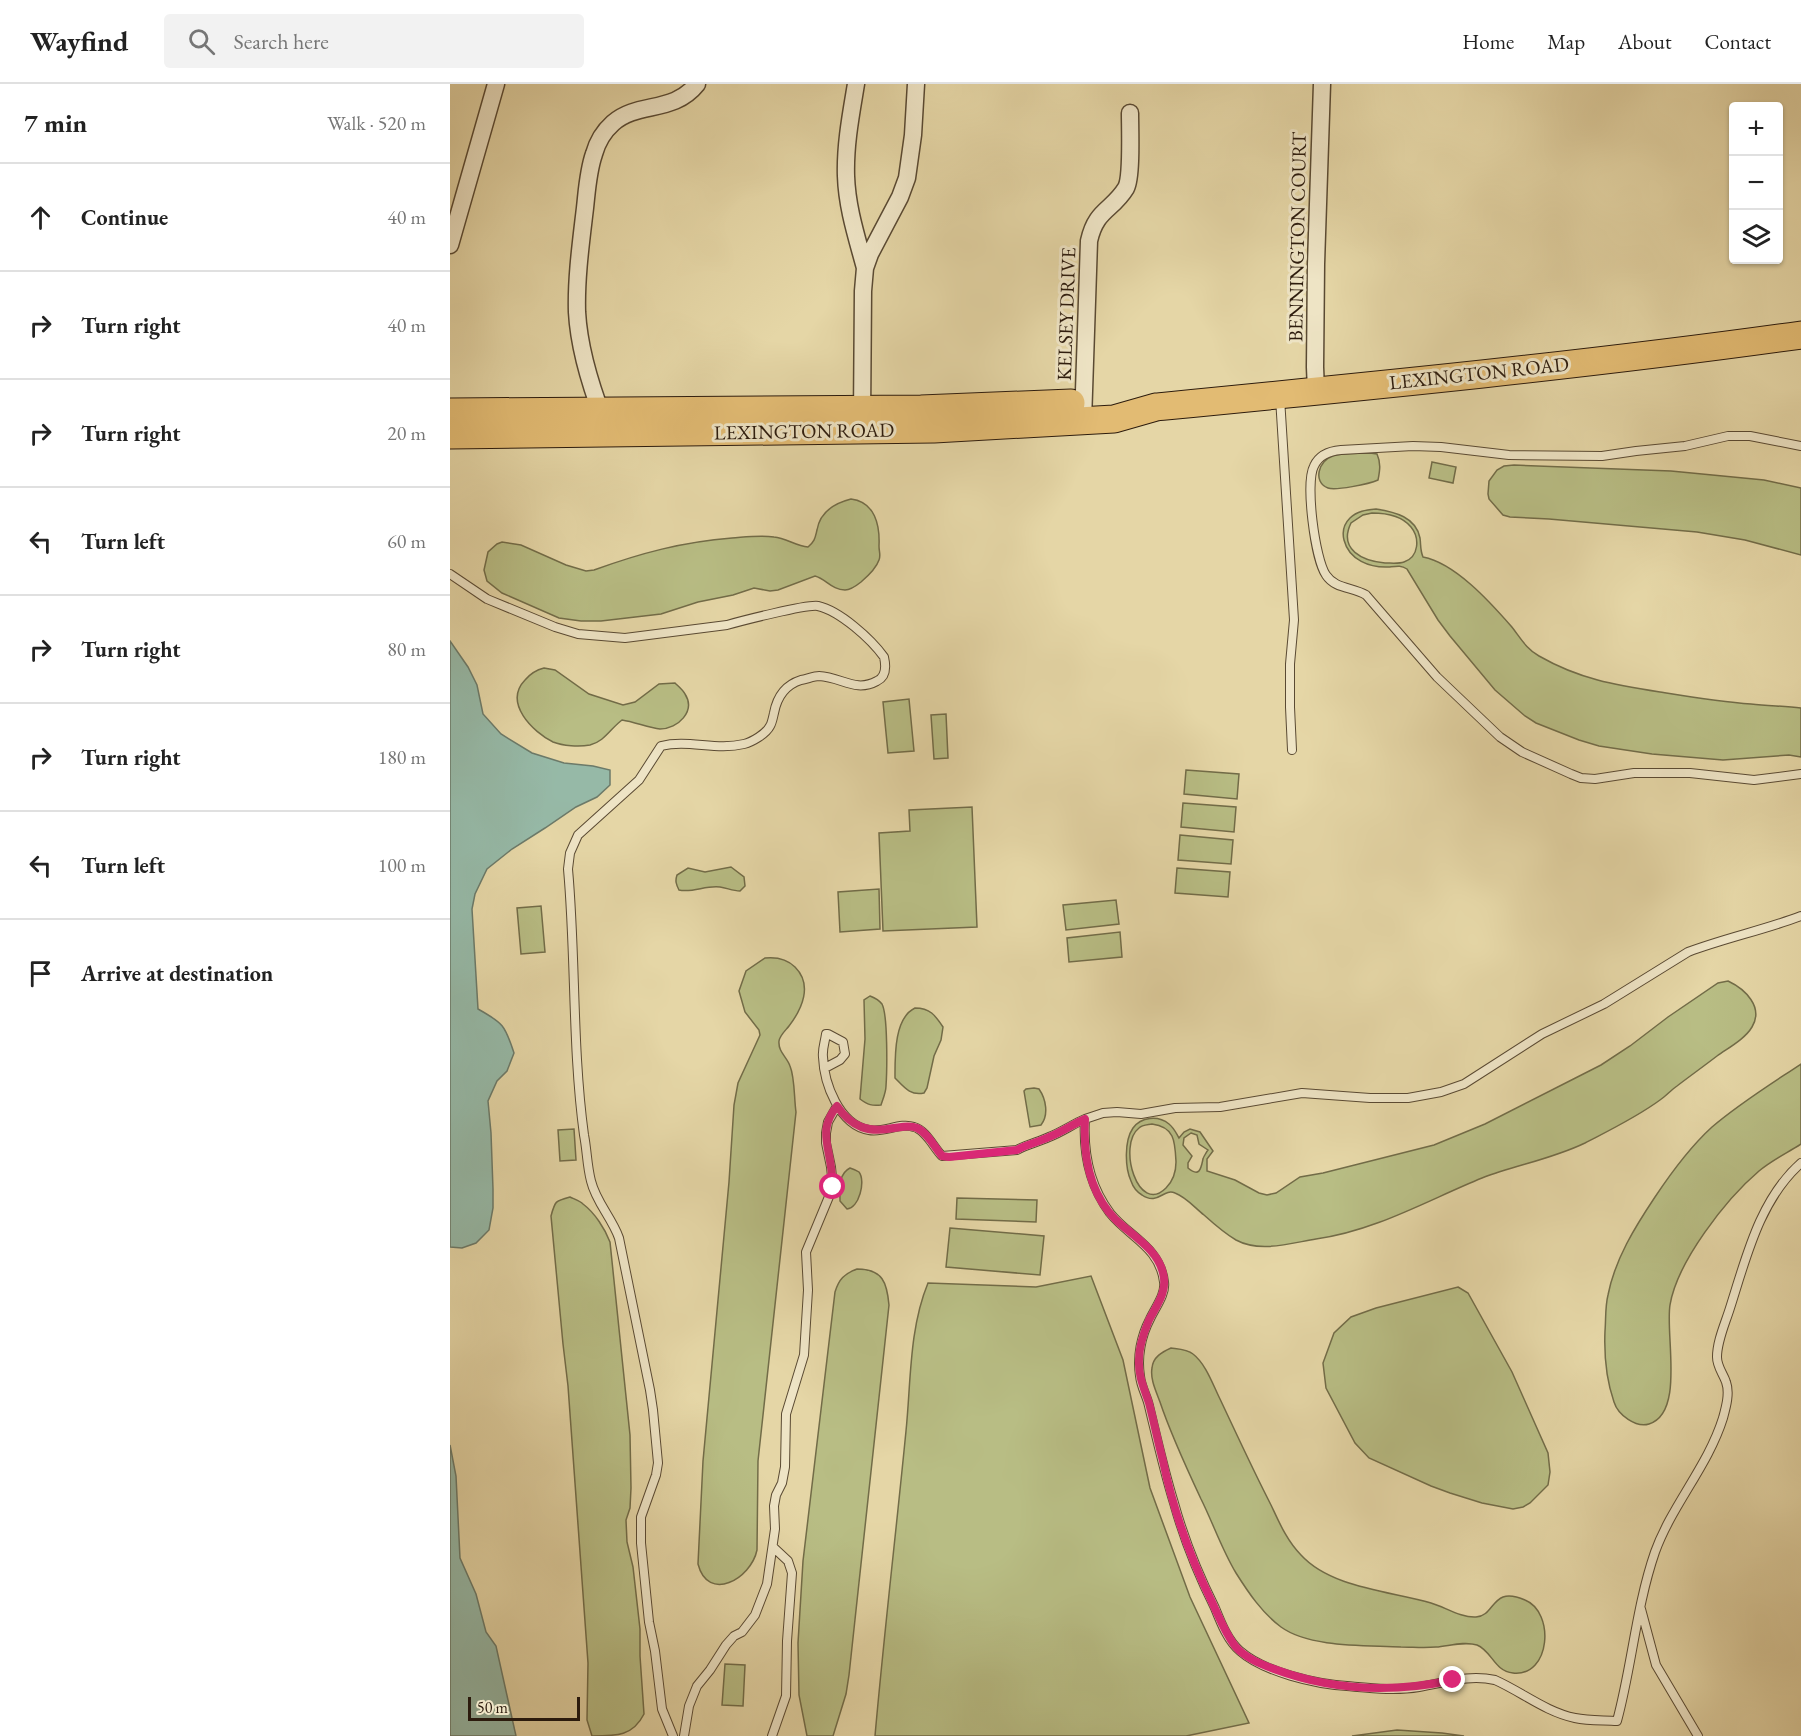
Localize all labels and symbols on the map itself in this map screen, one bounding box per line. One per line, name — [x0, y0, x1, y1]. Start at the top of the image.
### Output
street label: BENNINGTON COURT — [1282, 131, 1312, 342]
street label: KELSEY DRIVE — [1051, 247, 1081, 381]
street label: LEXINGTON ROAD — [1388, 351, 1570, 395]
street label: LEXINGTON ROAD — [714, 416, 894, 446]
route start — [819, 1173, 845, 1199]
route end — [1439, 1666, 1465, 1692]
scale bar — [468, 1694, 580, 1722]

